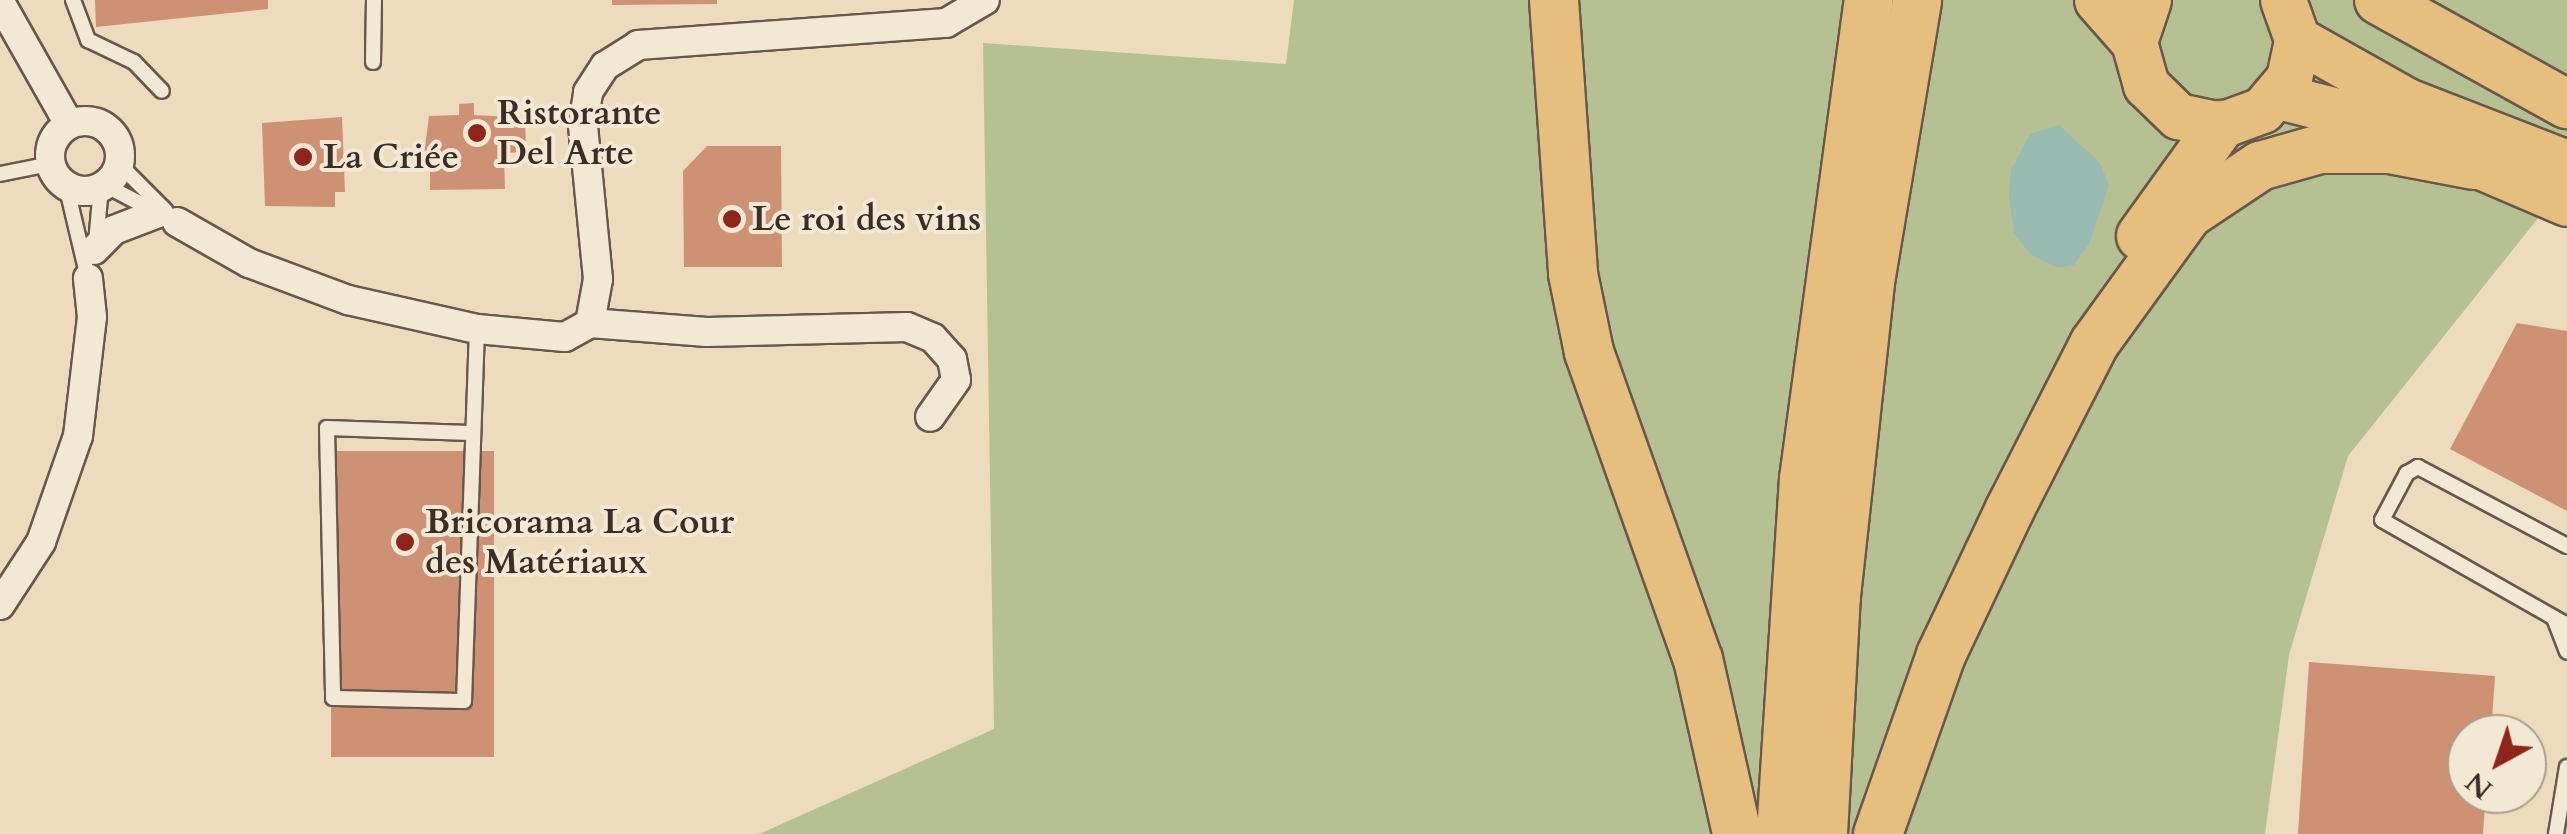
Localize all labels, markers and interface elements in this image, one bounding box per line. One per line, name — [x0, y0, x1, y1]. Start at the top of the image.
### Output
place label: Ristorante Del Arte — [497, 92, 662, 174]
marker: Ristorante Del Arte — [466, 122, 488, 144]
place label: La Criée — [323, 136, 459, 178]
marker: La Criée — [292, 146, 314, 168]
place label: Le roi des vins — [752, 198, 981, 240]
marker: Le roi des vins — [721, 208, 743, 230]
place label: Bricorama La Cour des Matériaux — [425, 501, 734, 583]
marker: Bricorama La Cour des Matériaux — [394, 531, 416, 553]
north arrow — [2447, 714, 2547, 814]
text: N — [2457, 763, 2501, 808]

